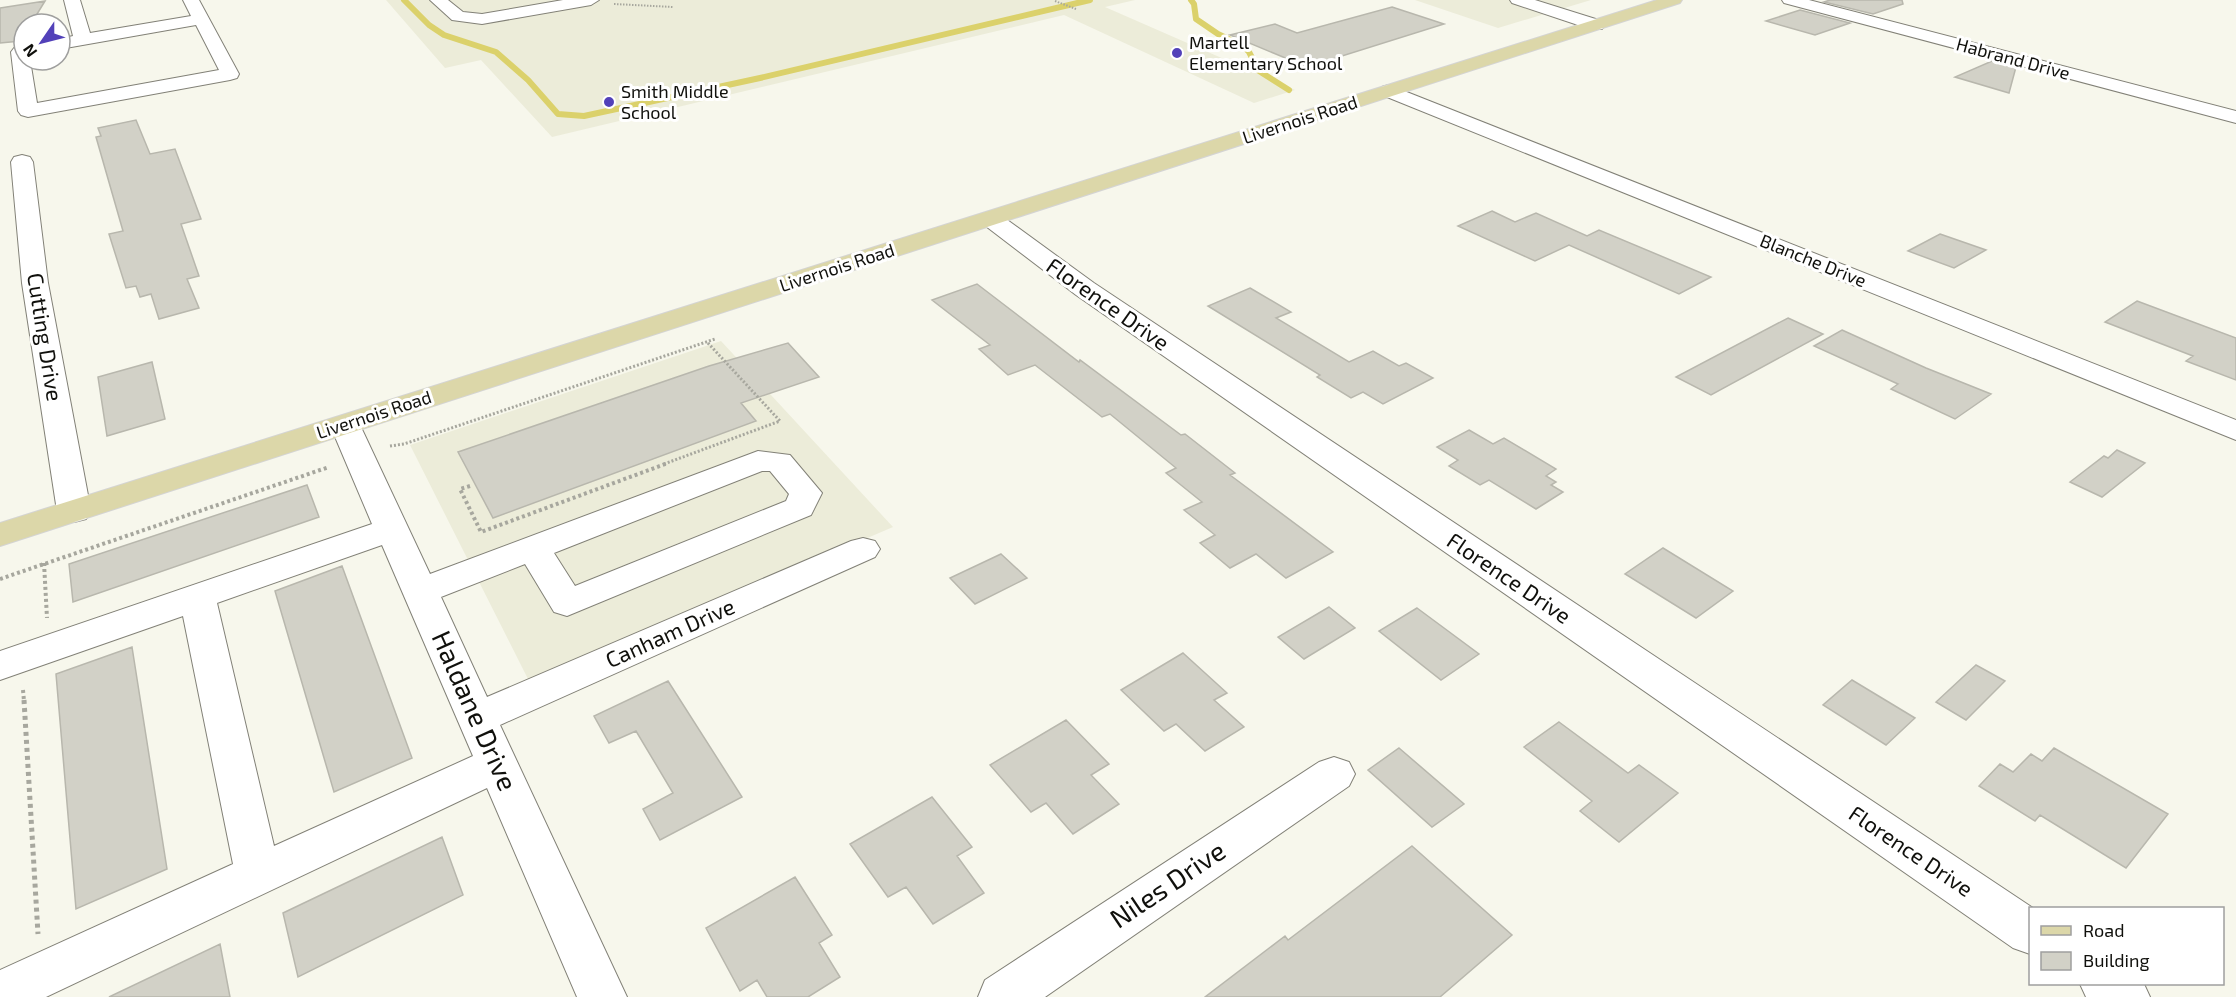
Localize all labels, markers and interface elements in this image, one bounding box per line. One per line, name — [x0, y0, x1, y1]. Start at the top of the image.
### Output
north arrow — [12, 12, 72, 72]
place label: Martell Elementary School — [1189, 31, 1343, 74]
street label: Habrand Drive — [1954, 32, 2073, 84]
text: N — [18, 41, 40, 61]
marker: Martell Elementary School — [1170, 46, 1184, 60]
place label: Smith Middle School — [621, 80, 729, 123]
street label: Livernois Road — [1239, 90, 1360, 148]
marker: Smith Middle School — [602, 95, 616, 109]
street label: Blanche Drive — [1757, 229, 1870, 291]
street label: Livernois Road — [776, 238, 897, 296]
street label: Florence Drive — [1042, 251, 1175, 355]
street label: Cutting Drive — [23, 271, 69, 403]
street label: Livernois Road — [313, 385, 434, 443]
street label: Florence Drive — [1443, 526, 1576, 628]
street label: Canham Drive — [601, 592, 738, 672]
street label: Haldane Drive — [426, 625, 525, 795]
street label: Florence Drive — [1845, 799, 1978, 901]
street label: Niles Drive — [1103, 833, 1231, 934]
legend — [2029, 907, 2224, 985]
text: Road — [2083, 919, 2124, 941]
text: Building — [2083, 949, 2150, 971]

